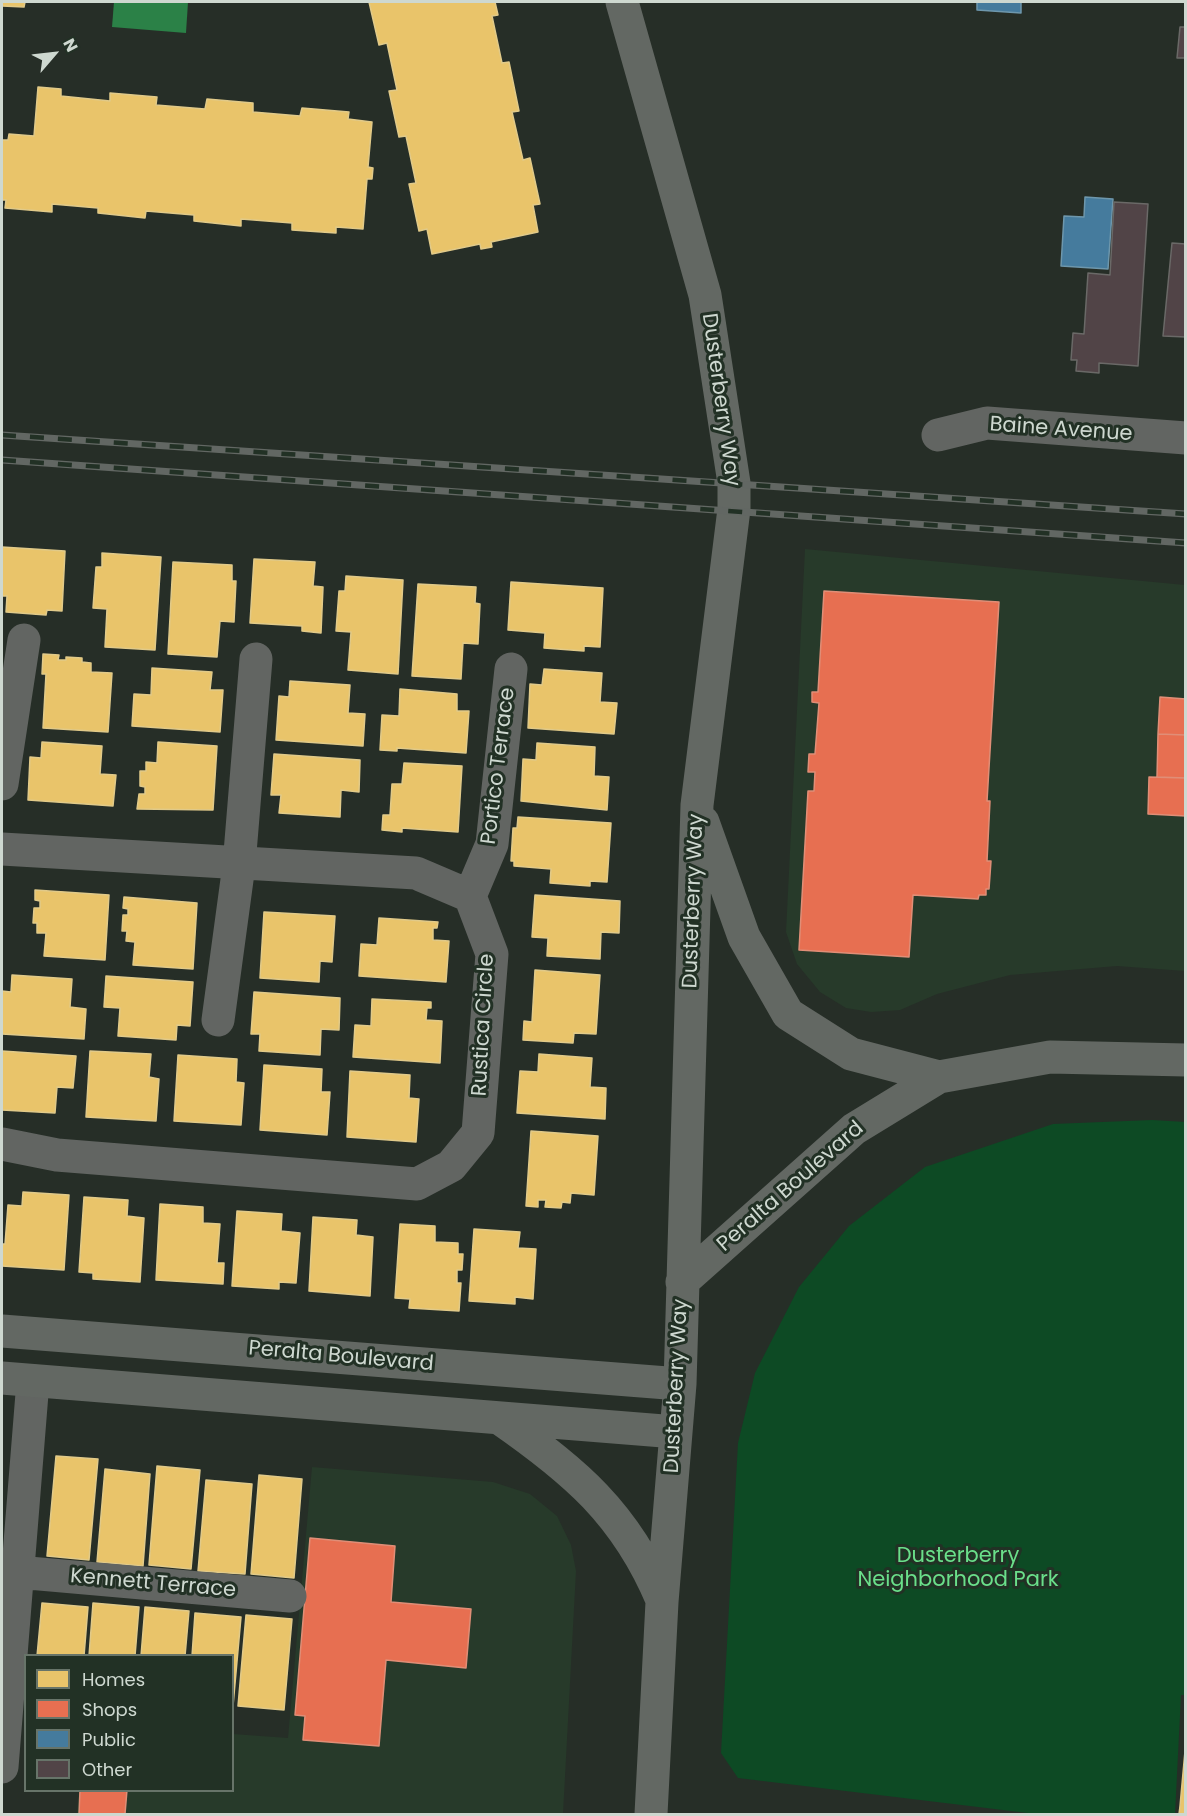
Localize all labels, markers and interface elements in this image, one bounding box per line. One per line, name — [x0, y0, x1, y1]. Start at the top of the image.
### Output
north arrow — [24, 24, 84, 84]
text: N — [57, 35, 83, 56]
street label: Dusterberry Way — [695, 312, 745, 488]
street label: Baine Avenue — [989, 412, 1133, 448]
street label: Portico Terrace — [477, 686, 521, 846]
street label: Dusterberry Way — [678, 813, 710, 989]
street label: Rustica Circle — [468, 953, 500, 1097]
street label: Peralta Boulevard — [713, 1117, 869, 1257]
street label: Dusterberry Way — [660, 1298, 694, 1474]
street label: Peralta Boulevard — [247, 1336, 435, 1378]
park label: Dusterberry Neighborhood Park — [857, 1544, 1059, 1594]
street label: Kennett Terrace — [69, 1564, 237, 1604]
legend — [24, 1654, 234, 1792]
text: Homes — [82, 1667, 145, 1692]
text: Shops — [82, 1697, 137, 1722]
text: Public — [82, 1727, 136, 1752]
text: Other — [82, 1757, 132, 1782]

